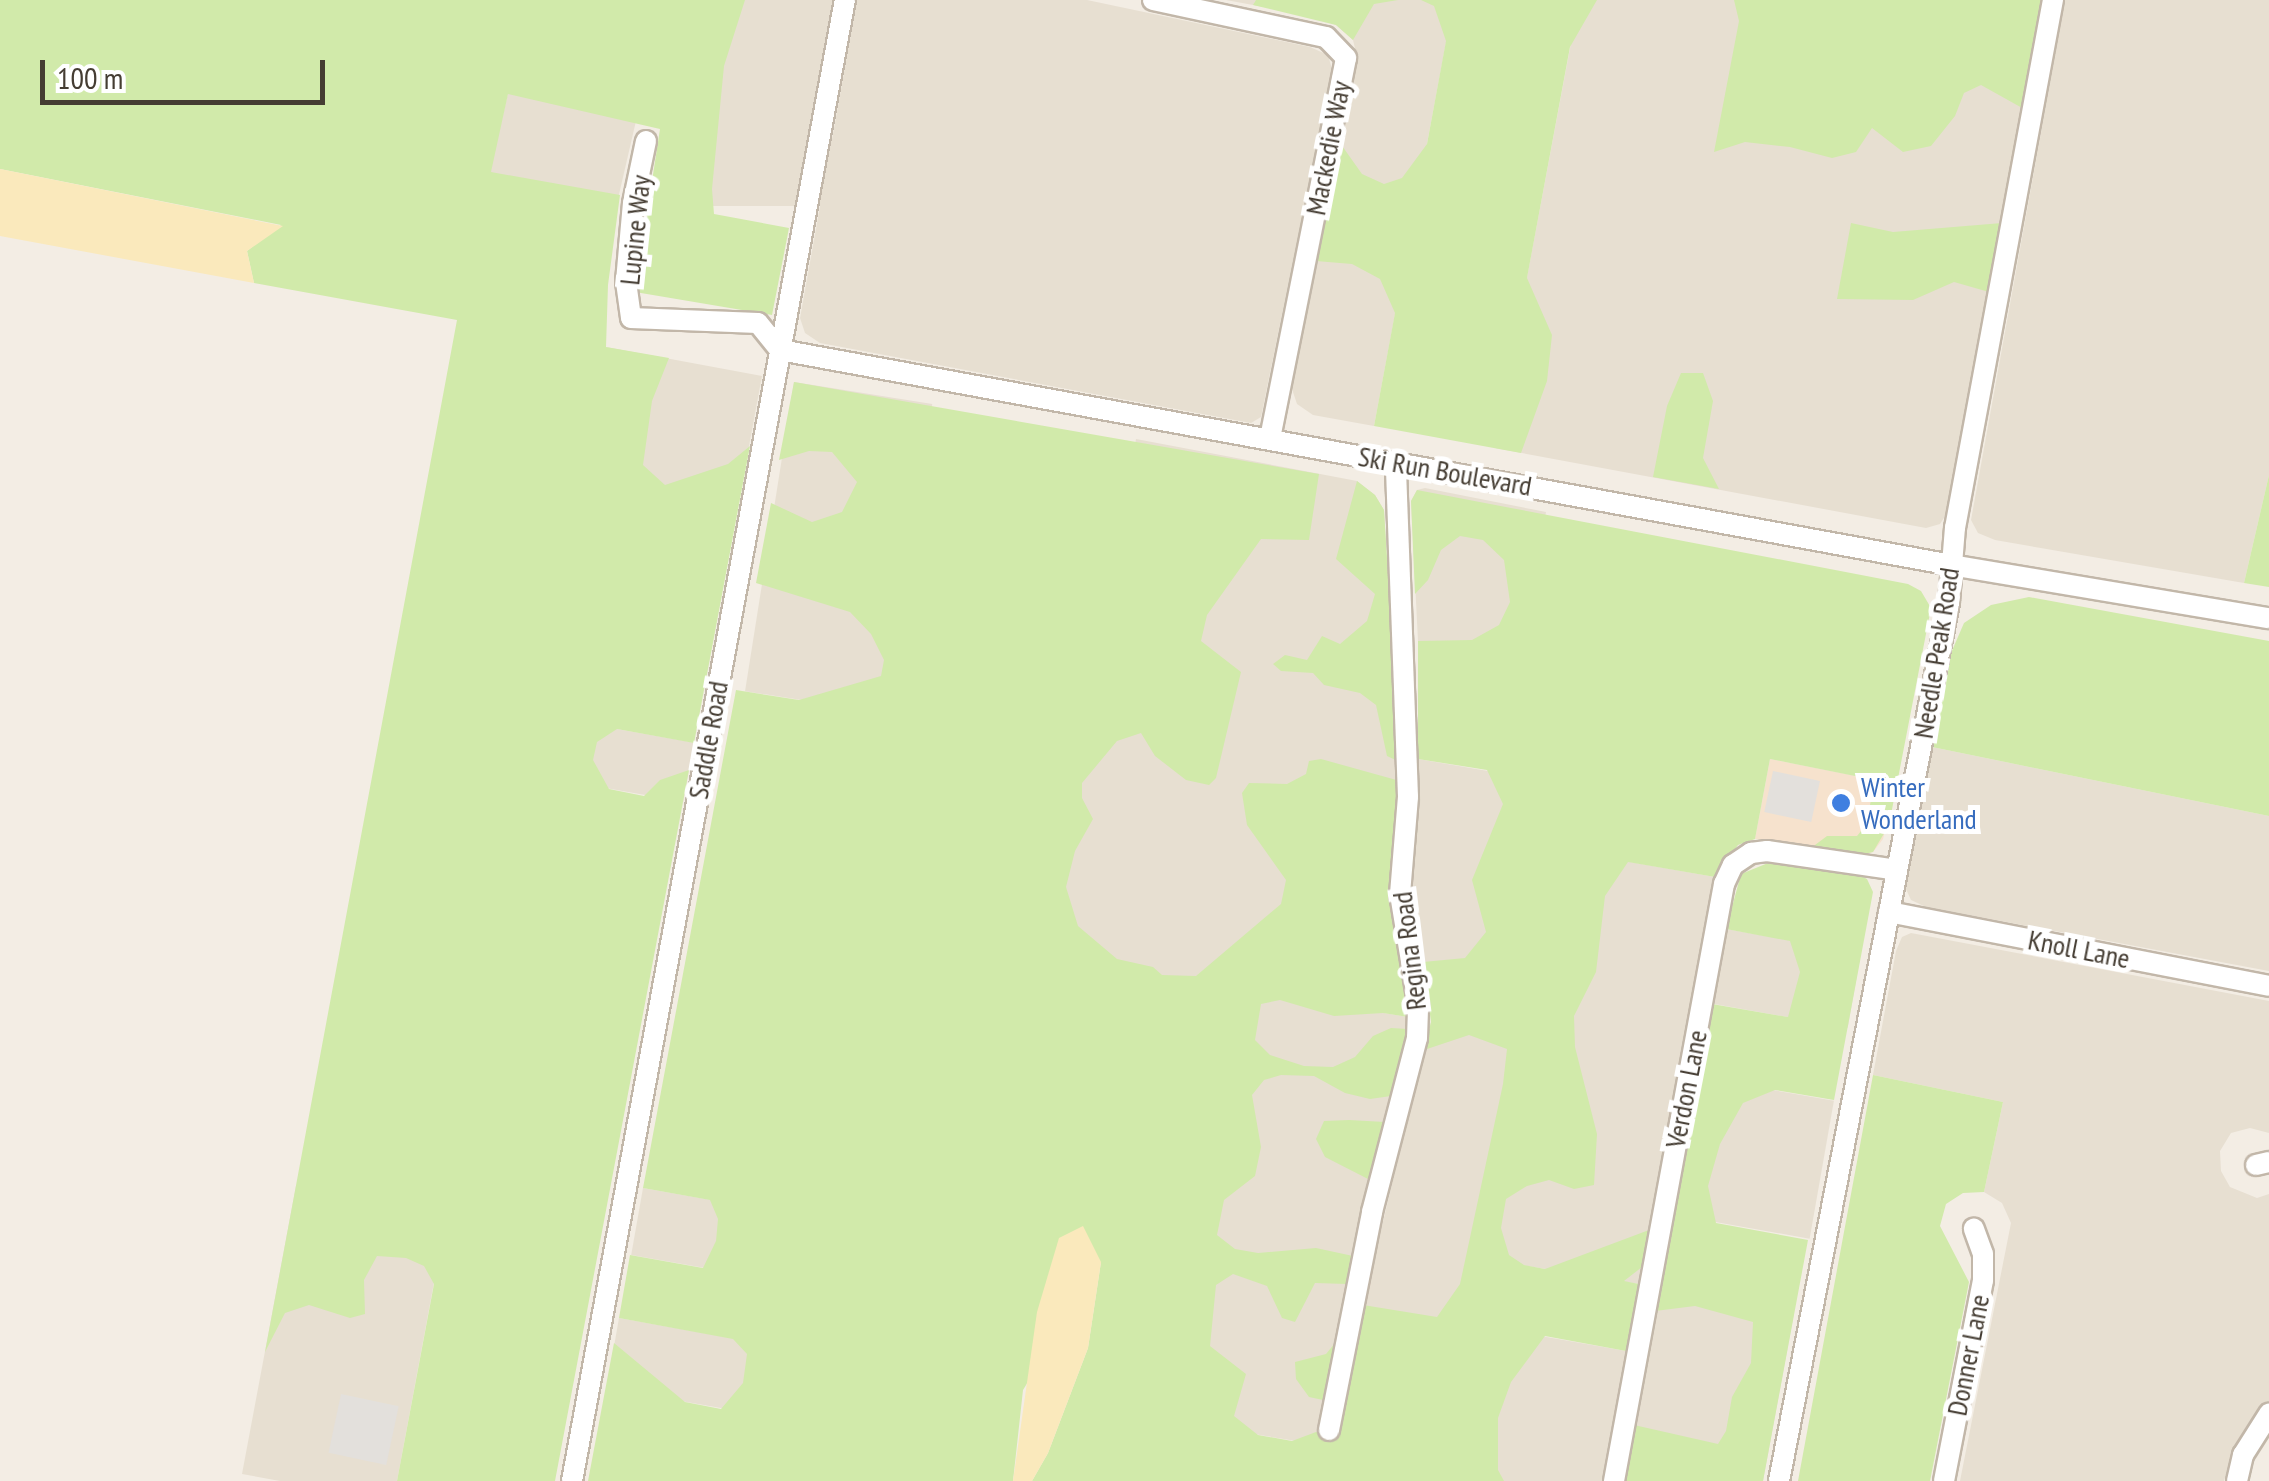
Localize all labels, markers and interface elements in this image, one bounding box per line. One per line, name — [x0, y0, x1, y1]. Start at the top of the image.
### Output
scale bar — [45, 40, 330, 102]
text: 100 m — [57, 58, 123, 97]
street label: Mackedie Way — [1298, 78, 1358, 218]
street label: Lupine Way — [612, 173, 658, 287]
street label: Ski Run Boulevard — [1356, 439, 1534, 503]
street label: Needle Peak Road — [1906, 565, 1966, 741]
street label: Saddle Road — [681, 678, 735, 802]
place label: Winter Wonderland — [1861, 770, 1977, 836]
marker: Winter Wonderland — [1830, 792, 1852, 814]
street label: Regina Road — [1385, 890, 1433, 1012]
street label: Knoll Lane — [2025, 923, 2133, 975]
street label: Verdon Lane — [1658, 1027, 1714, 1151]
street label: Donner Lane — [1940, 1292, 1996, 1418]

